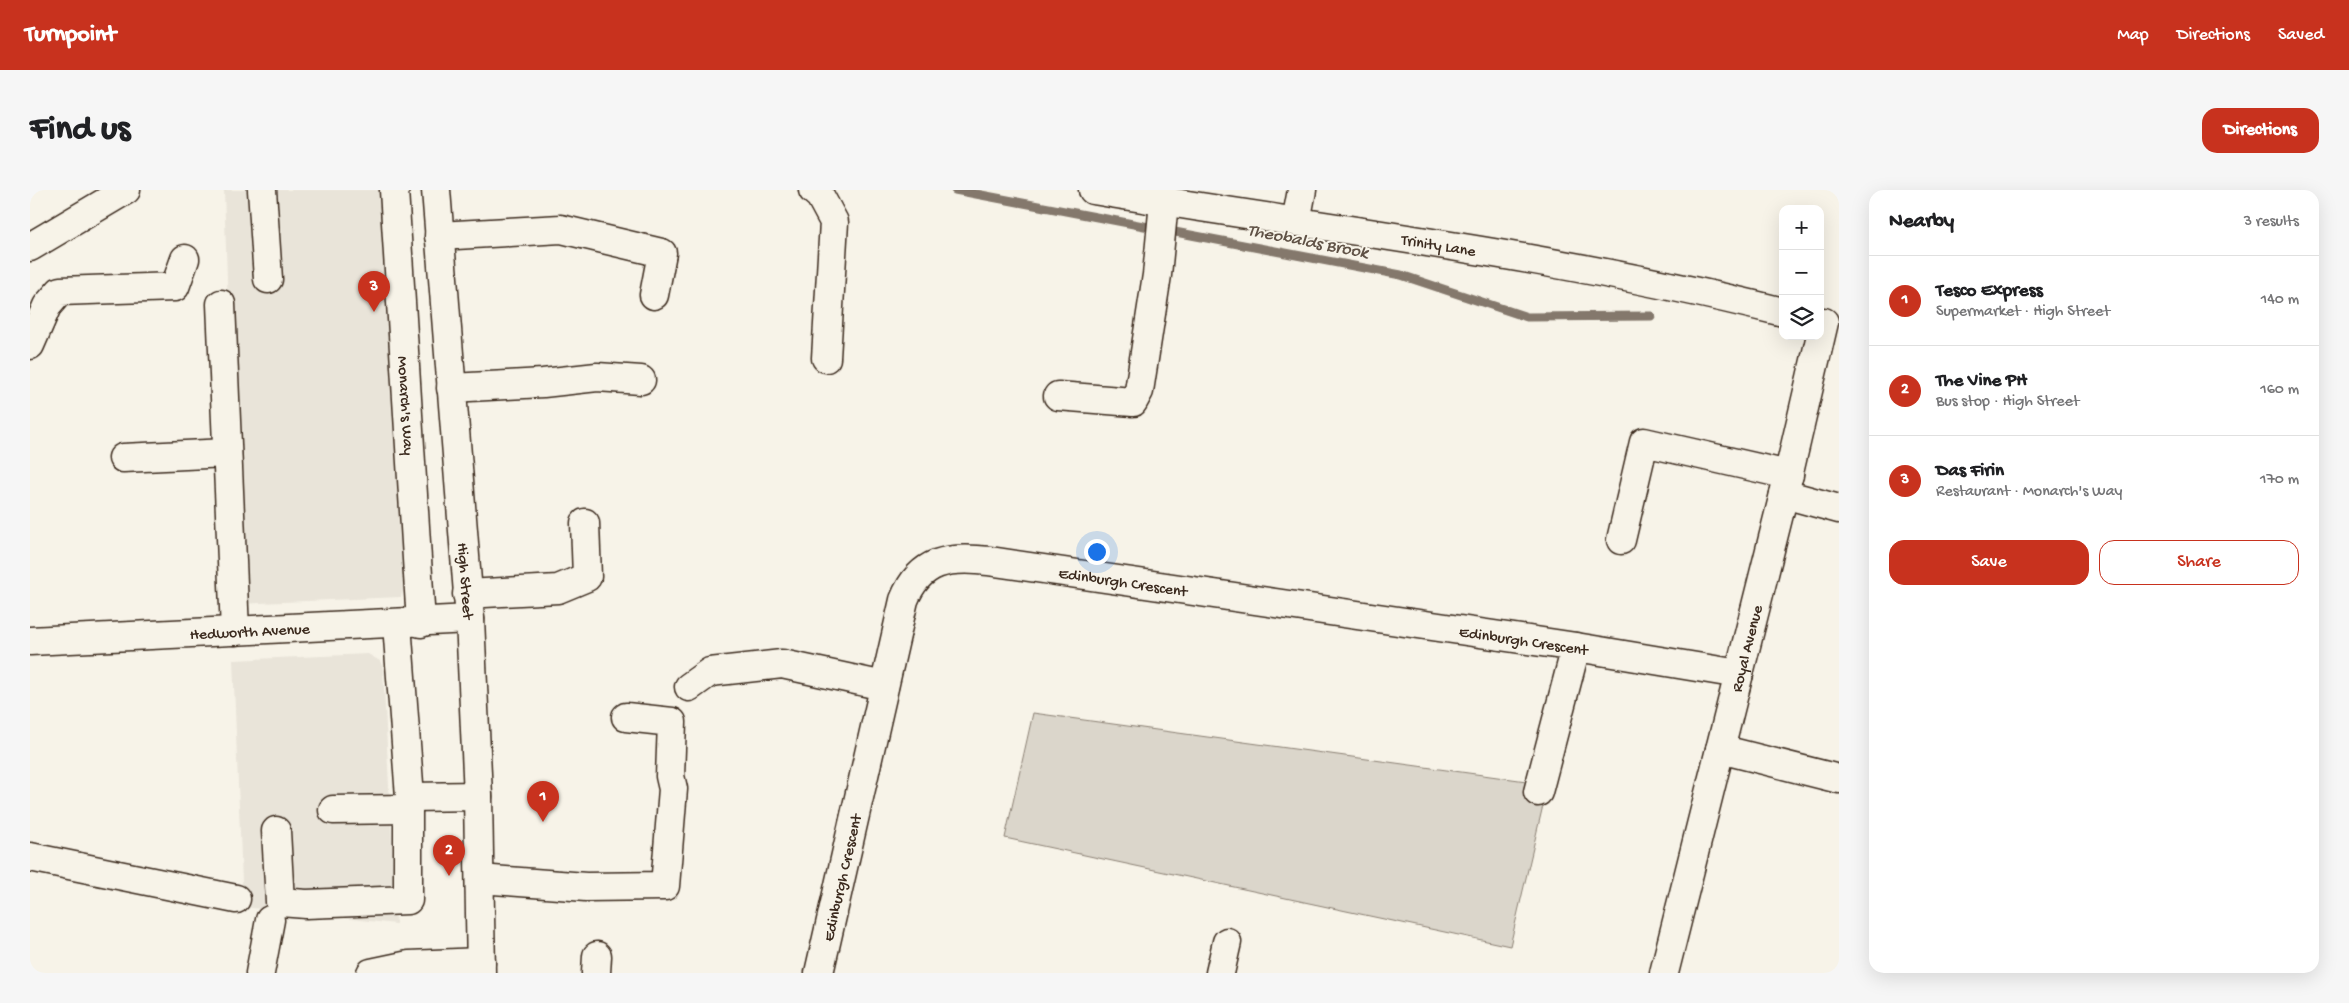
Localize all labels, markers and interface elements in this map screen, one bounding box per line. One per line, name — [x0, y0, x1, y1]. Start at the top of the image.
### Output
text: Turnpoint — [25, 21, 116, 50]
text: Map — [2117, 25, 2149, 46]
text: Directions — [2177, 25, 2250, 46]
text: Saved — [2278, 25, 2324, 46]
button: Directions — [2202, 108, 2319, 153]
text: Find us — [30, 110, 130, 151]
map controls — [1779, 205, 1824, 340]
button: + — [1779, 205, 1824, 250]
text: Nearby — [1889, 210, 1954, 235]
text: 3 results — [2244, 213, 2299, 232]
water label: Theobalds Brook — [1245, 220, 1372, 265]
street label: Trinity Lane — [1399, 232, 1478, 263]
button: − — [1779, 250, 1824, 295]
pin: 3 — [358, 271, 390, 312]
text: Tesco Express — [1936, 280, 2043, 303]
text: 1 — [1902, 291, 1908, 310]
text: 140 m — [2261, 291, 2299, 310]
button: layers — [1779, 295, 1824, 340]
text: Supermarket · High Street — [1936, 303, 2110, 322]
street label: Monarch's Way — [391, 355, 417, 456]
text: The Vine PH — [1936, 370, 2027, 393]
text: 2 — [1901, 381, 1909, 400]
text: 160 m — [2260, 381, 2299, 400]
text: Bus stop · High Street — [1936, 393, 2079, 412]
text: Das Firin — [1936, 460, 2004, 483]
text: 3 — [1901, 471, 1909, 490]
text: 170 m — [2260, 471, 2299, 490]
text: Restaurant · Monarch's Way — [1936, 483, 2122, 502]
your location — [1084, 539, 1110, 565]
button: Save — [1889, 540, 2089, 585]
button: Share — [2099, 540, 2299, 585]
street label: High Street — [451, 542, 476, 622]
street label: Edinburgh Crescent — [1057, 565, 1190, 603]
street label: Royal Avenue — [1729, 603, 1769, 694]
street label: Hedworth Avenue — [189, 621, 311, 646]
street label: Edinburgh Crescent — [1458, 624, 1590, 662]
pin: 1 — [527, 781, 559, 822]
street label: Edinburgh Crescent — [820, 811, 868, 944]
pin: 2 — [433, 835, 465, 876]

